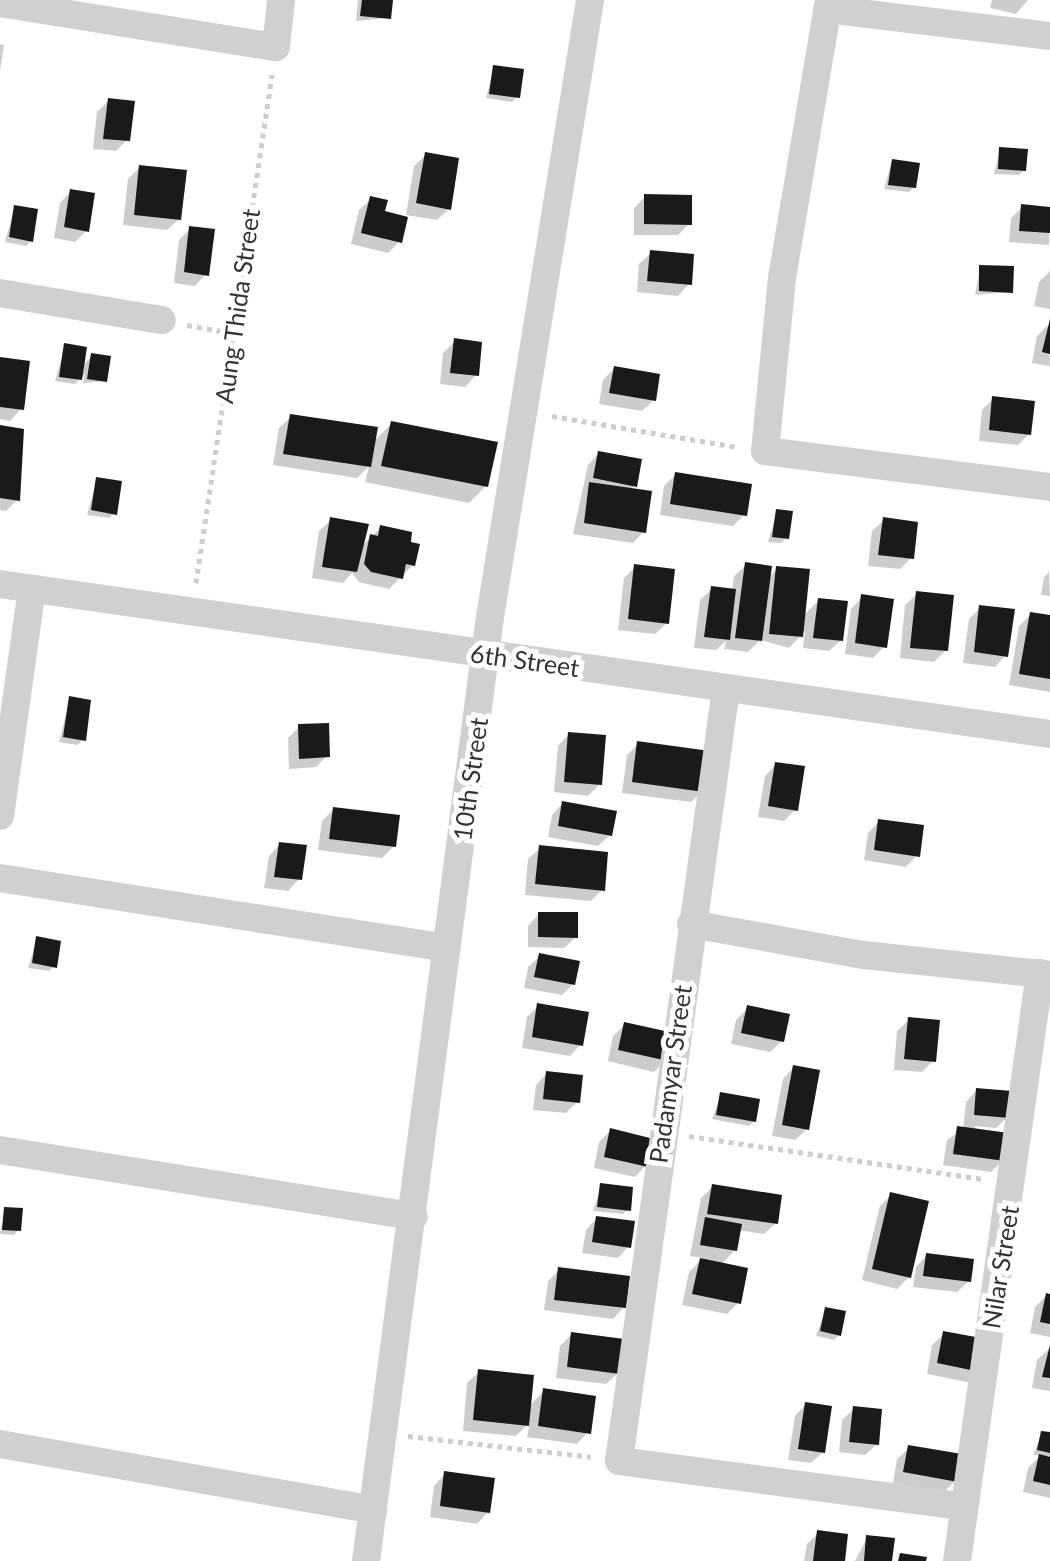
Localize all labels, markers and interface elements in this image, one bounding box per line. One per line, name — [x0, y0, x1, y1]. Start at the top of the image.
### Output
street label: Aung Thida Street — [208, 206, 266, 406]
street label: 6th Street — [469, 638, 581, 682]
street label: 10th Street — [447, 715, 493, 843]
street label: Padamyar Street — [643, 983, 697, 1165]
street label: Nilar Street — [975, 1203, 1025, 1331]

